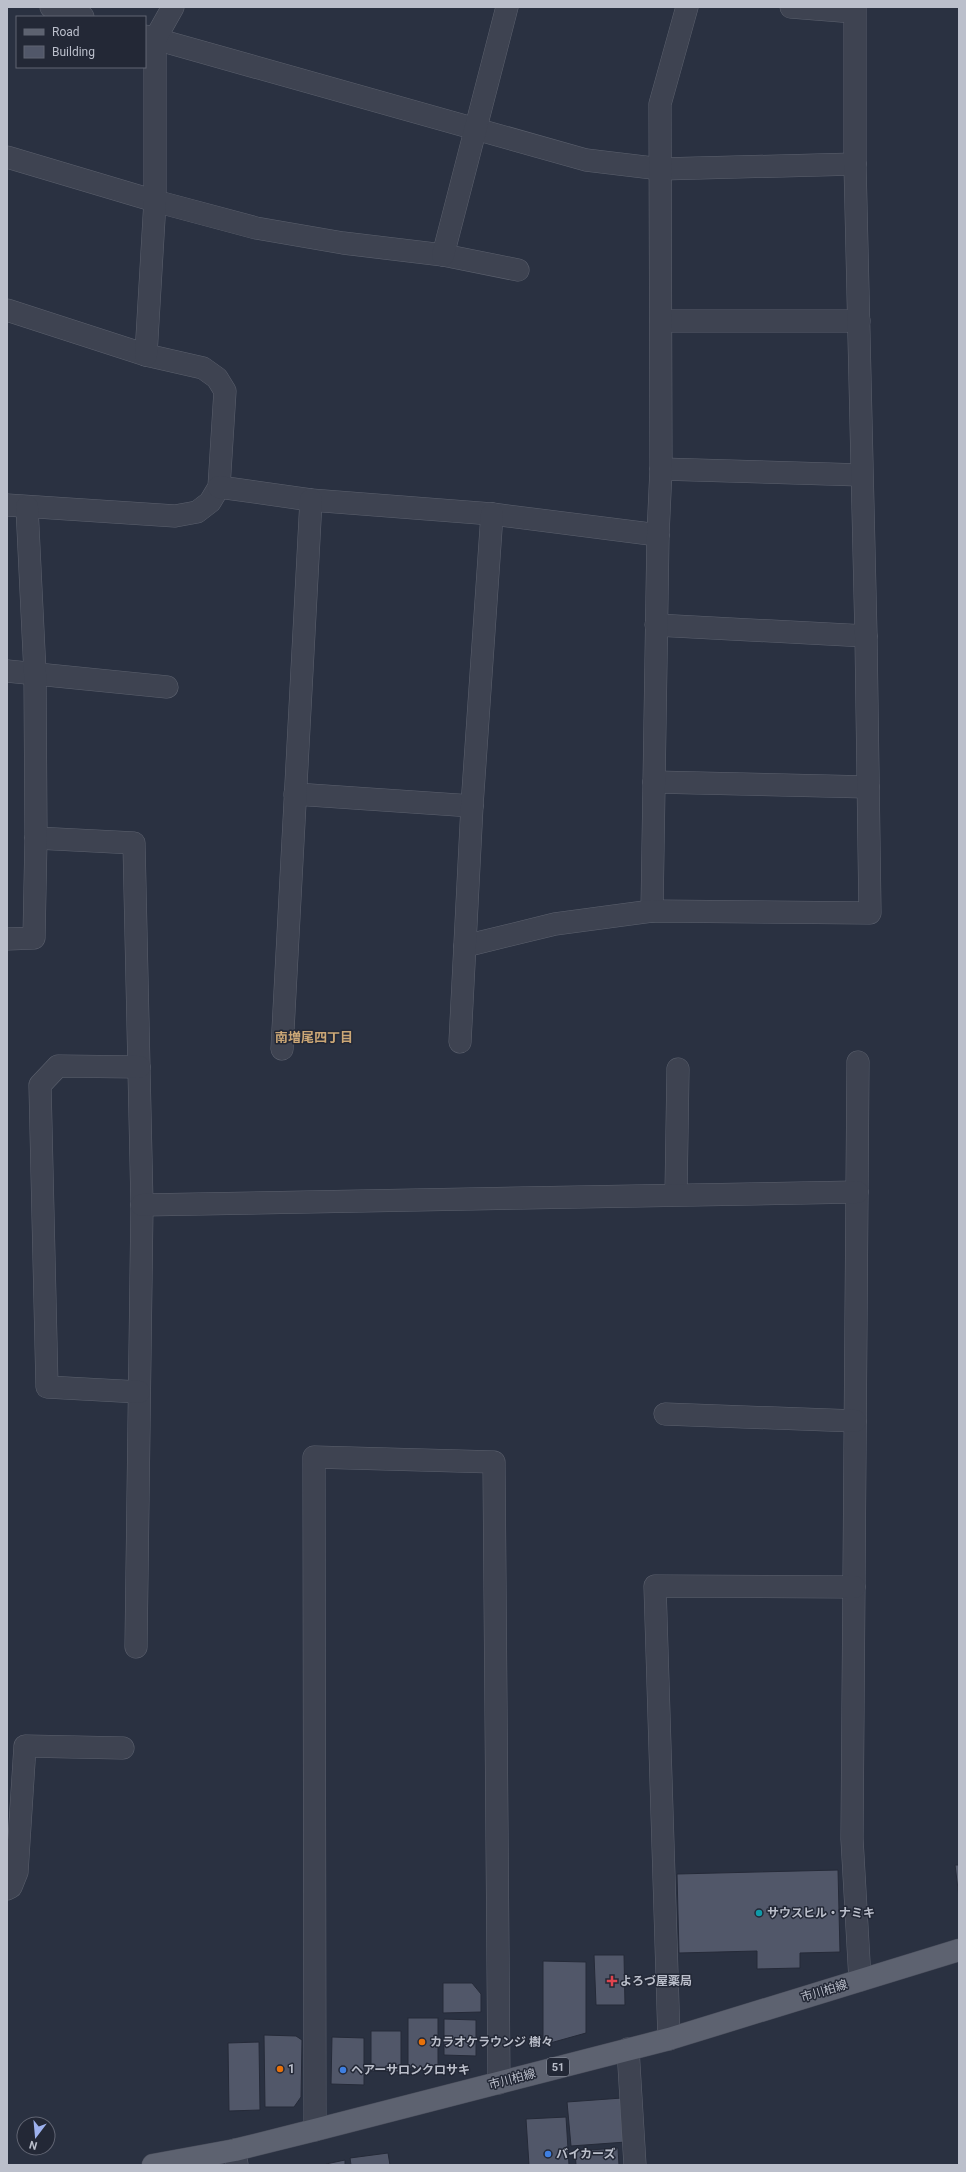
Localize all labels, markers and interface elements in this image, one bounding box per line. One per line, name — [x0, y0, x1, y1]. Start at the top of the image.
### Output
legend — [16, 16, 146, 68]
text: Road — [52, 25, 80, 39]
text: Building — [52, 45, 95, 59]
district label: 南増尾四丁目 — [275, 1030, 353, 1045]
place label: サウスヒル・ナミキ — [767, 1906, 875, 1920]
marker: サウスヒル・ナミキ — [754, 1908, 764, 1918]
place label: よろづ屋薬局 — [620, 1974, 692, 1988]
marker: よろづ屋薬局 — [607, 1976, 617, 1986]
street label: 市川柏線 — [799, 1977, 849, 2005]
place label: カラオケラウンジ 樹々 — [430, 2035, 553, 2049]
marker: カラオケラウンジ 樹々 — [417, 2037, 427, 2047]
road number: 51 — [547, 2058, 569, 2076]
place label: 1 — [288, 2062, 295, 2076]
place label: ヘアーサロンクロサキ — [351, 2063, 470, 2077]
marker: 1 — [275, 2064, 285, 2074]
marker: ヘアーサロンクロサキ — [338, 2065, 348, 2075]
street label: 市川柏線 — [487, 2066, 537, 2092]
north arrow — [16, 2116, 56, 2156]
text: N — [28, 2138, 39, 2152]
place label: バイカーズ — [556, 2147, 615, 2161]
marker: バイカーズ — [543, 2149, 553, 2159]

